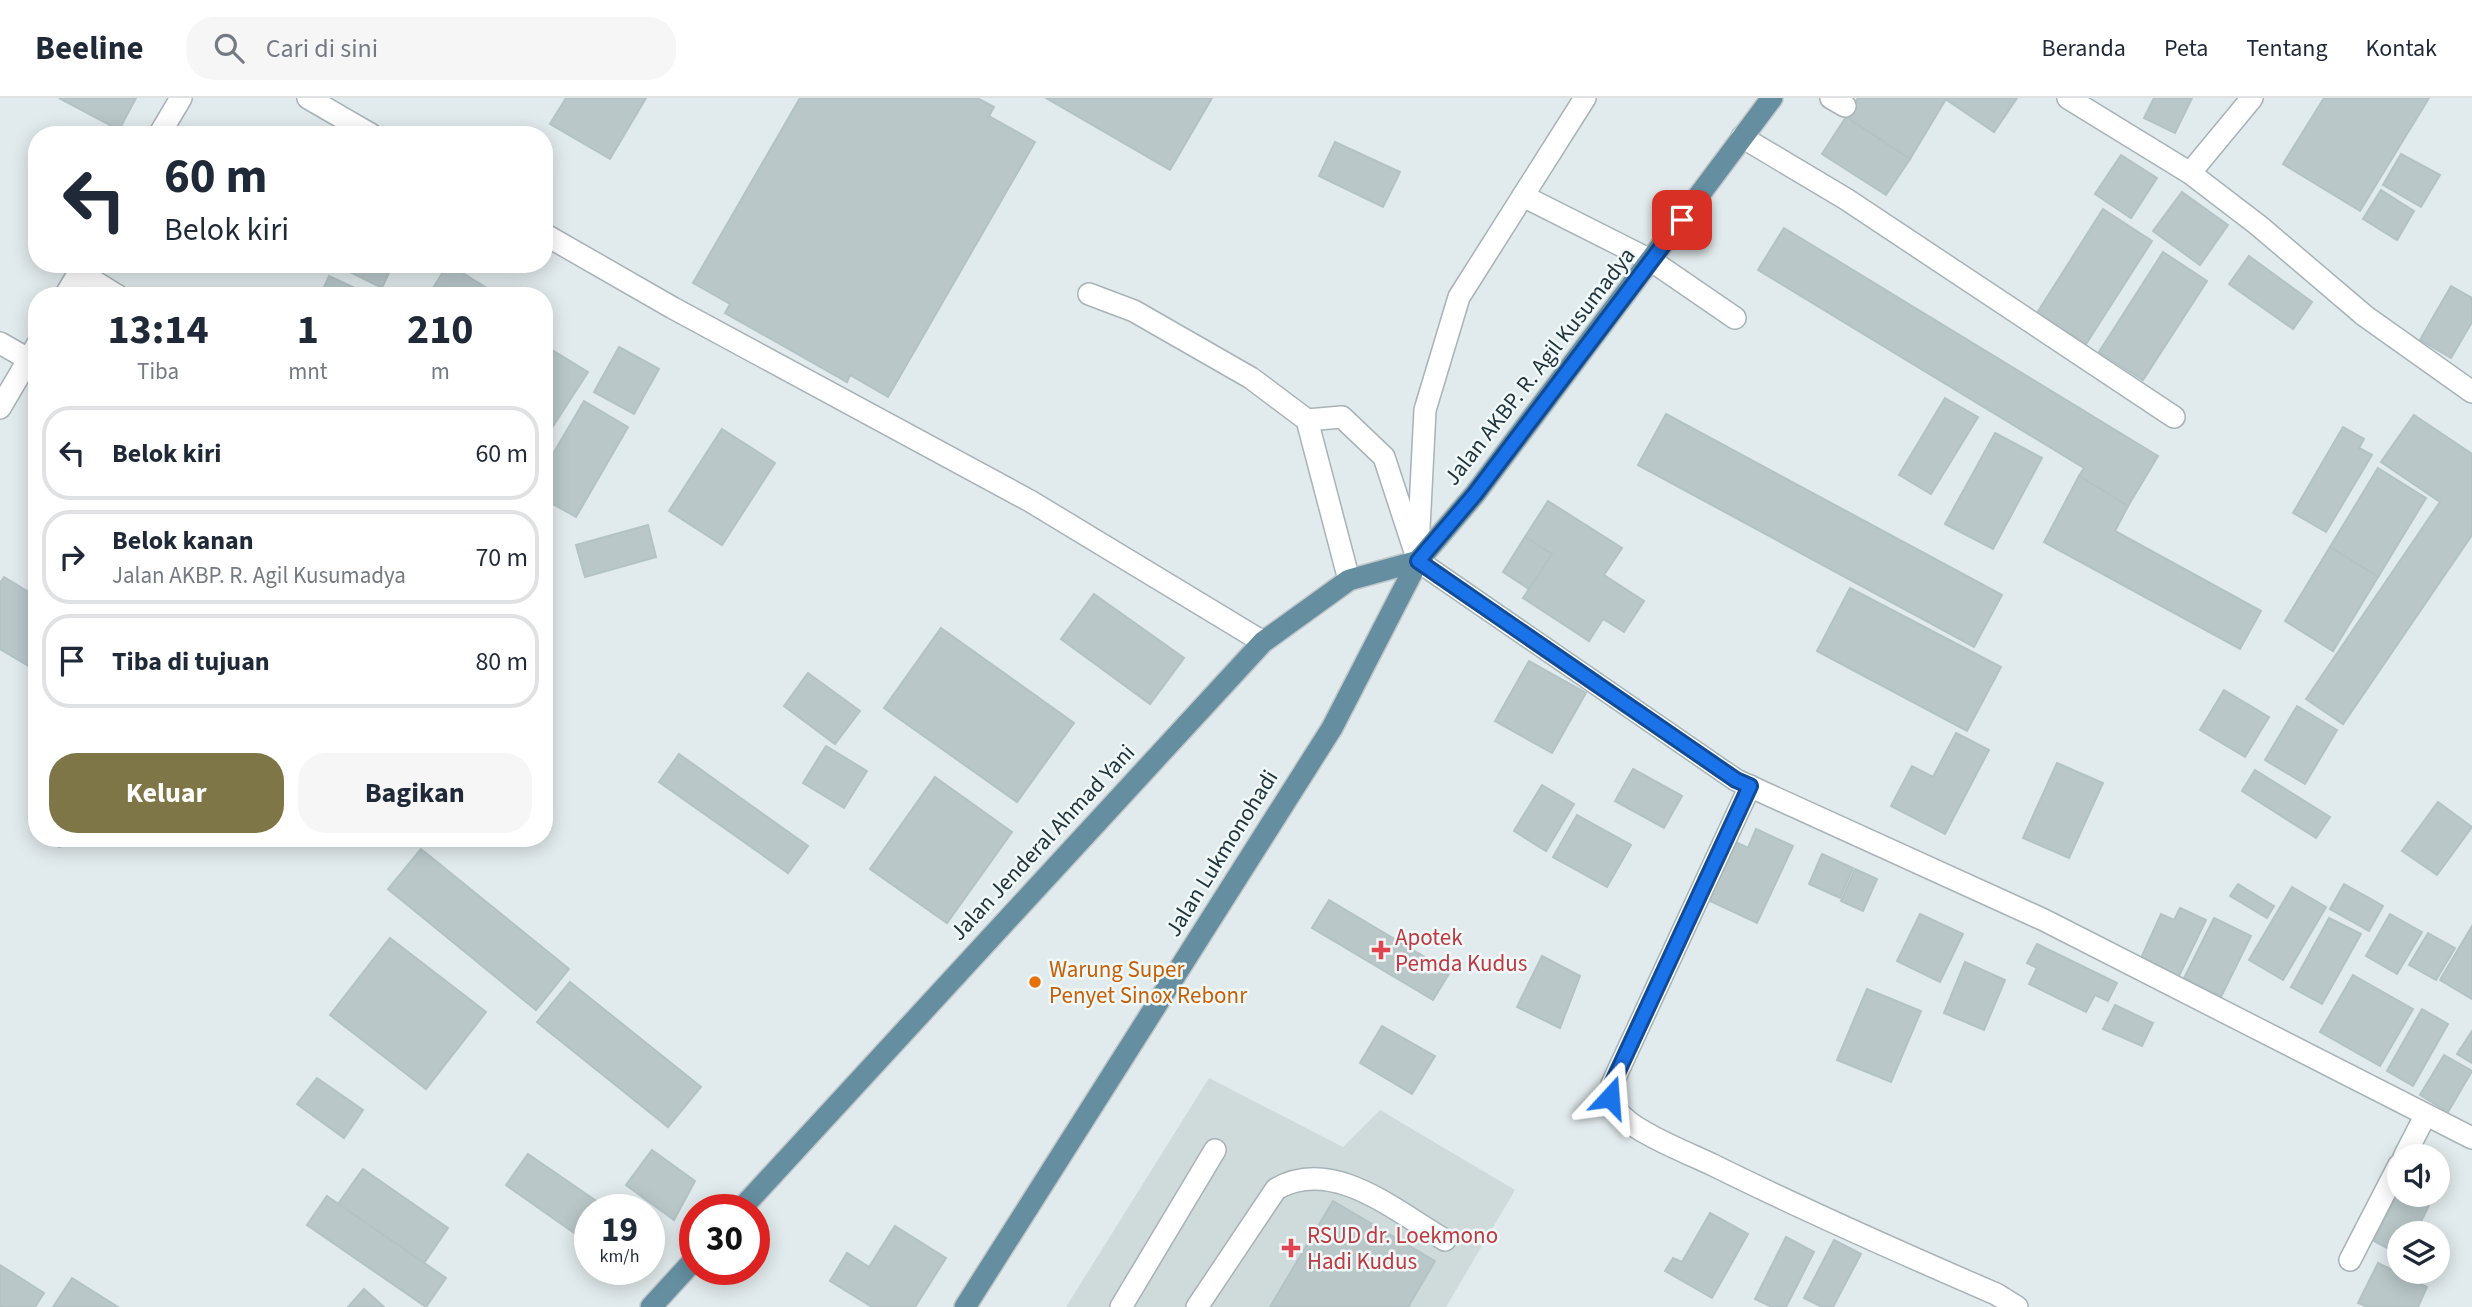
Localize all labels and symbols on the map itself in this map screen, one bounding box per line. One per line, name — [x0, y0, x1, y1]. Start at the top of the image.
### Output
pin — [1652, 190, 1712, 250]
street label: Jalan AKBP. R. Agil Kusumadya — [1436, 240, 1643, 492]
street label: Jalan Jenderal Ahmad Yani — [942, 737, 1142, 948]
street label: Jalan Lukmonohadi — [1157, 763, 1286, 943]
place label: Apotek Pemda Kudus — [1395, 921, 1527, 980]
marker: Apotek Pemda Kudus — [1373, 942, 1389, 958]
place label: Warung Super Penyet Sinox Rebonr — [1049, 953, 1248, 1012]
marker: Warung Super Penyet Sinox Rebonr — [1027, 974, 1043, 990]
position arrow — [1573, 1060, 1647, 1134]
speed limit sign: 30 — [679, 1194, 770, 1285]
place label: RSUD dr. Loekmono Hadi Kudus — [1307, 1219, 1498, 1278]
marker: RSUD dr. Loekmono Hadi Kudus — [1281, 1238, 1301, 1258]

